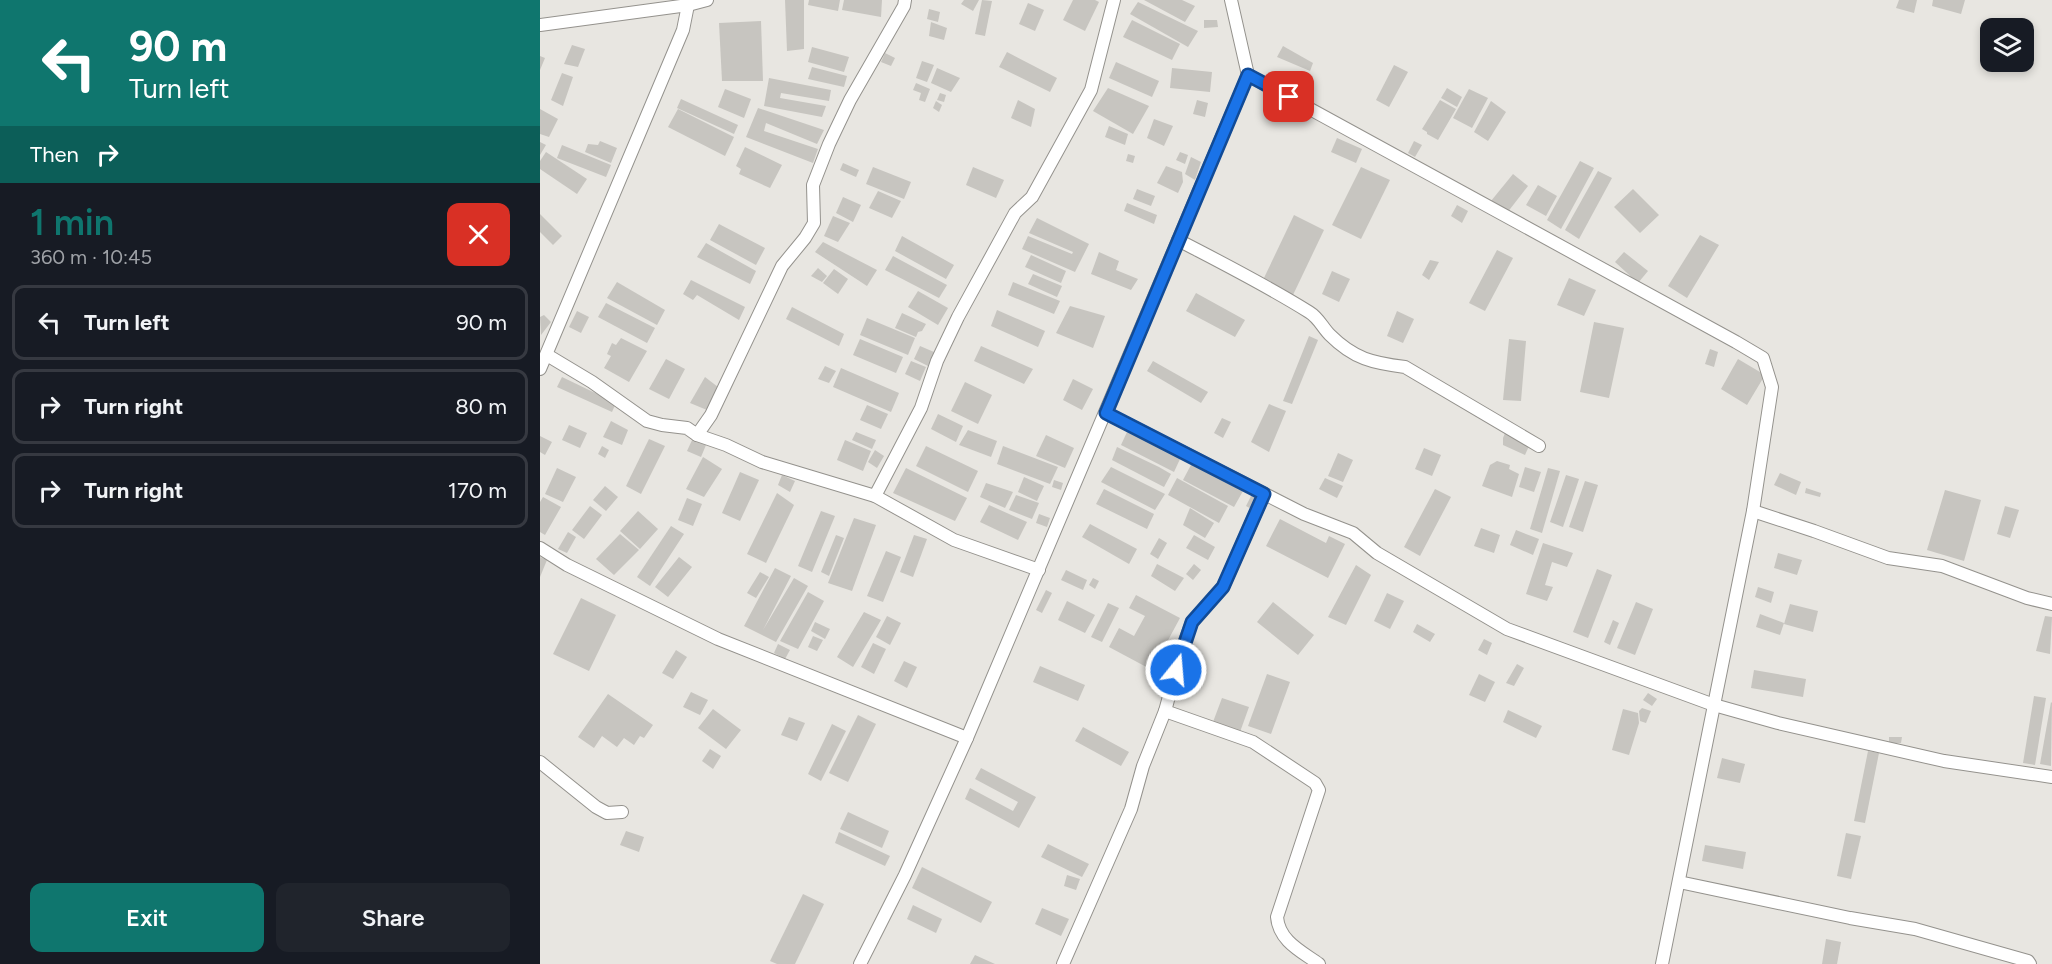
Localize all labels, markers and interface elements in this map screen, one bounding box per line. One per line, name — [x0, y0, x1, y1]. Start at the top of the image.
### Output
map controls — [1980, 18, 2034, 72]
button: layers — [1980, 18, 2034, 72]
text: 90 m — [129, 21, 227, 72]
icon: left — [30, 24, 108, 102]
pin — [1263, 71, 1314, 122]
text: Turn left — [129, 72, 229, 105]
icon: arrive — [1272, 80, 1305, 113]
icon: right — [91, 138, 124, 171]
text: Then — [30, 141, 79, 168]
text: 1 min — [30, 201, 114, 244]
button: close — [447, 203, 510, 266]
text: 360 m · 10:45 — [30, 245, 152, 269]
icon: left — [33, 306, 66, 339]
text: Turn left — [84, 309, 170, 336]
text: 90 m — [456, 309, 507, 336]
icon: right — [33, 390, 66, 423]
text: Turn right — [84, 393, 183, 420]
text: 80 m — [455, 393, 507, 420]
icon: right — [33, 474, 66, 507]
text: Turn right — [84, 477, 183, 504]
text: 170 m — [448, 477, 507, 504]
position arrow — [1144, 638, 1208, 702]
button: Exit — [30, 883, 264, 952]
button: Share — [276, 883, 510, 952]

